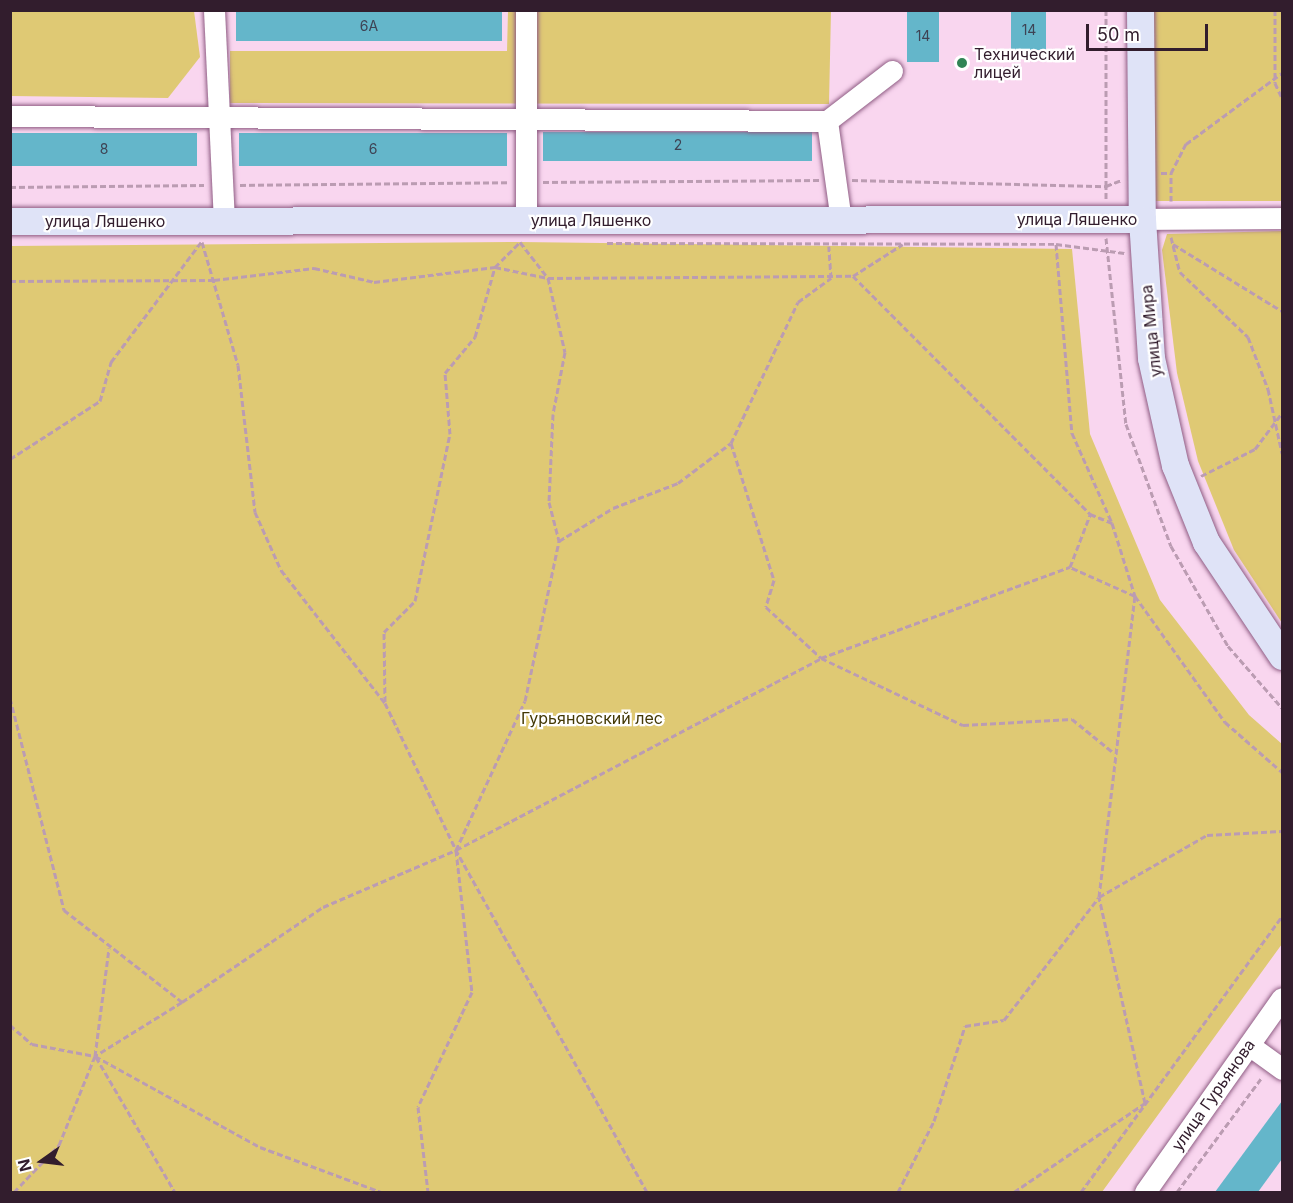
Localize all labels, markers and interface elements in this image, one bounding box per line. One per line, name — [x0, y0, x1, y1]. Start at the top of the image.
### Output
scale bar — [1089, 12, 1210, 50]
house number: 6А — [360, 18, 378, 34]
house number: 14 — [1022, 22, 1036, 38]
text: 50 m — [1097, 24, 1140, 45]
house number: 14 — [916, 28, 930, 44]
place label: Технический лицей — [974, 44, 1075, 82]
marker: Технический лицей — [955, 56, 969, 70]
house number: 2 — [674, 137, 682, 153]
house number: 8 — [100, 141, 108, 157]
house number: 6 — [369, 141, 377, 157]
street label: улица Ляшенко — [1017, 209, 1137, 229]
street label: улица Ляшенко — [531, 210, 651, 230]
street label: улица Ляшенко — [45, 211, 165, 231]
street label: улица Мира — [1137, 284, 1165, 378]
park label: Гурьяновский лес — [521, 708, 663, 728]
street label: улица Гурьянова — [1167, 1035, 1259, 1155]
north arrow — [12, 1131, 72, 1191]
text: N — [13, 1157, 36, 1174]

